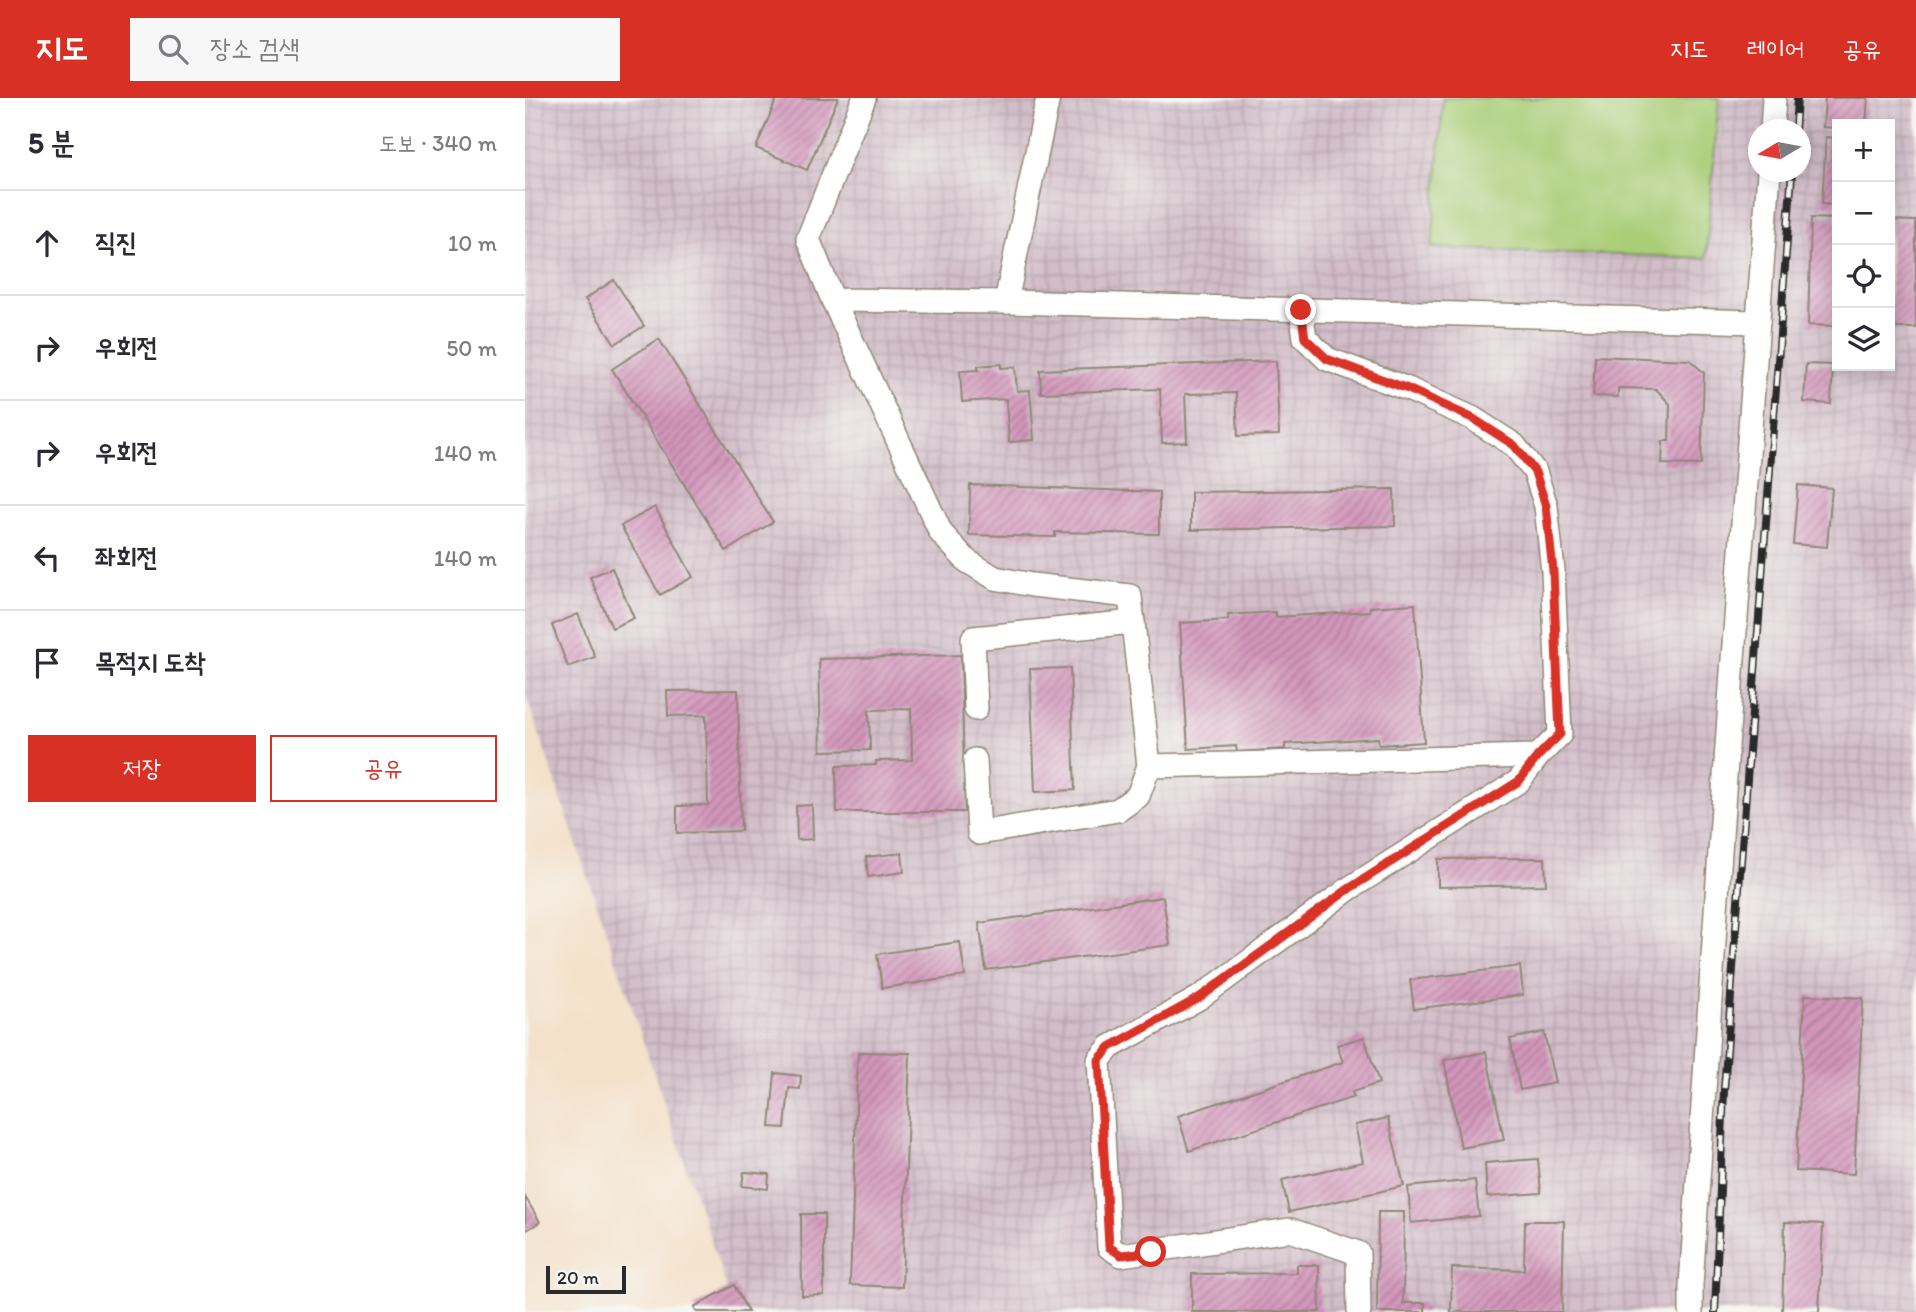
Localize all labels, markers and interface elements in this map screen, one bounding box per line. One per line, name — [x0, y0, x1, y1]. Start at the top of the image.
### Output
search box — [130, 18, 620, 81]
text: 지도 — [35, 28, 88, 67]
icon: search — [154, 30, 192, 68]
text: 장소 검색 — [210, 32, 300, 64]
text: 지도 — [1670, 34, 1708, 63]
text: 레이어 — [1746, 34, 1804, 63]
text: 공유 — [1842, 34, 1881, 63]
north arrow — [1748, 119, 1811, 182]
map controls — [1832, 119, 1895, 371]
button: + — [1832, 119, 1895, 182]
text: 5 분 — [28, 124, 75, 161]
text: 도보 · 340 m — [379, 129, 497, 157]
button: − — [1832, 182, 1895, 245]
icon: ahead — [28, 224, 66, 262]
text: 직진 — [95, 226, 137, 258]
text: 10 m — [448, 229, 497, 257]
button: locate — [1832, 245, 1895, 308]
route end — [1285, 294, 1316, 325]
button: layers — [1832, 308, 1895, 371]
icon: right — [28, 329, 66, 367]
text: 우회전 — [95, 331, 158, 363]
text: 50 m — [446, 334, 497, 362]
icon: right — [28, 434, 66, 472]
text: 우회전 — [95, 436, 158, 468]
text: 140 m — [434, 439, 497, 467]
icon: left — [28, 539, 66, 577]
text: 좌회전 — [95, 541, 158, 573]
text: 140 m — [434, 544, 497, 572]
icon: arrive — [28, 644, 66, 682]
text: 목적지 도착 — [95, 646, 205, 678]
button: 저장 — [28, 735, 256, 802]
button: 공유 — [270, 735, 497, 802]
route start — [1135, 1236, 1166, 1267]
scale bar — [546, 1263, 627, 1295]
text: 20 m — [557, 1266, 599, 1289]

